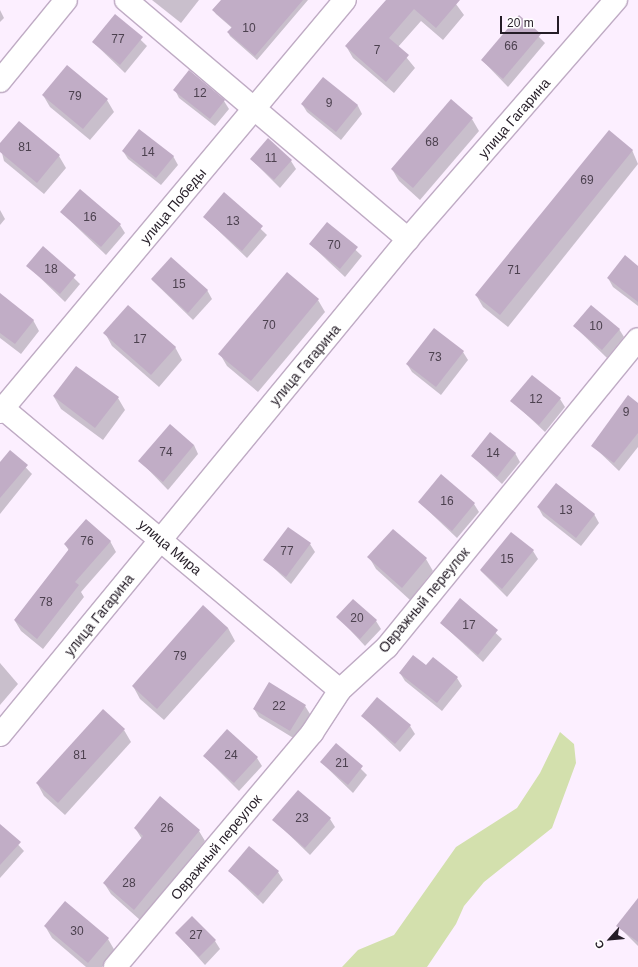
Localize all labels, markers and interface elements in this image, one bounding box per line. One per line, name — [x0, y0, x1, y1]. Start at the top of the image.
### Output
scale bar — [502, 8, 561, 34]
text: 20 m — [507, 16, 534, 30]
house number: 10 — [242, 22, 256, 36]
house number: 77 — [111, 33, 125, 47]
house number: 66 — [504, 40, 518, 54]
house number: 7 — [374, 44, 380, 58]
street label: улица Гагарина — [475, 75, 553, 161]
house number: 12 — [193, 87, 207, 101]
house number: 79 — [68, 90, 82, 104]
house number: 9 — [326, 97, 332, 111]
house number: 68 — [425, 136, 439, 150]
house number: 81 — [18, 141, 32, 155]
house number: 14 — [141, 146, 155, 160]
house number: 11 — [265, 152, 277, 166]
street label: улица Победы — [136, 165, 210, 247]
house number: 69 — [580, 174, 594, 188]
house number: 16 — [83, 211, 97, 225]
house number: 13 — [226, 215, 240, 229]
house number: 70 — [327, 239, 341, 253]
house number: 18 — [44, 263, 58, 277]
house number: 71 — [507, 264, 521, 278]
house number: 15 — [172, 278, 186, 292]
house number: 70 — [262, 319, 276, 333]
house number: 10 — [589, 320, 603, 334]
street label: улица Гагарина — [266, 321, 344, 409]
house number: 17 — [133, 333, 147, 347]
house number: 73 — [428, 351, 442, 365]
house number: 12 — [529, 393, 543, 407]
house number: 9 — [623, 406, 629, 420]
house number: 74 — [159, 446, 173, 460]
house number: 14 — [486, 447, 500, 461]
house number: 16 — [440, 495, 454, 509]
house number: 13 — [559, 504, 573, 518]
street label: улица Мира — [135, 516, 205, 578]
house number: 76 — [80, 535, 94, 549]
street label: Овражный переулок — [375, 544, 473, 656]
house number: 77 — [280, 545, 294, 559]
house number: 15 — [500, 553, 514, 567]
street label: улица Гагарина — [61, 571, 137, 659]
house number: 78 — [39, 596, 53, 610]
house number: 20 — [350, 612, 364, 626]
house number: 17 — [462, 619, 476, 633]
house number: 79 — [173, 650, 187, 664]
house number: 22 — [272, 700, 286, 714]
house number: 81 — [73, 749, 87, 763]
house number: 24 — [224, 749, 238, 763]
house number: 21 — [335, 757, 349, 771]
street label: Овражный переулок — [167, 791, 265, 903]
house number: 23 — [295, 812, 309, 826]
house number: 26 — [160, 822, 174, 836]
house number: 28 — [122, 877, 136, 891]
north arrow — [590, 919, 630, 959]
house number: 30 — [70, 925, 84, 939]
house number: 27 — [189, 929, 203, 943]
text: С — [592, 938, 606, 951]

